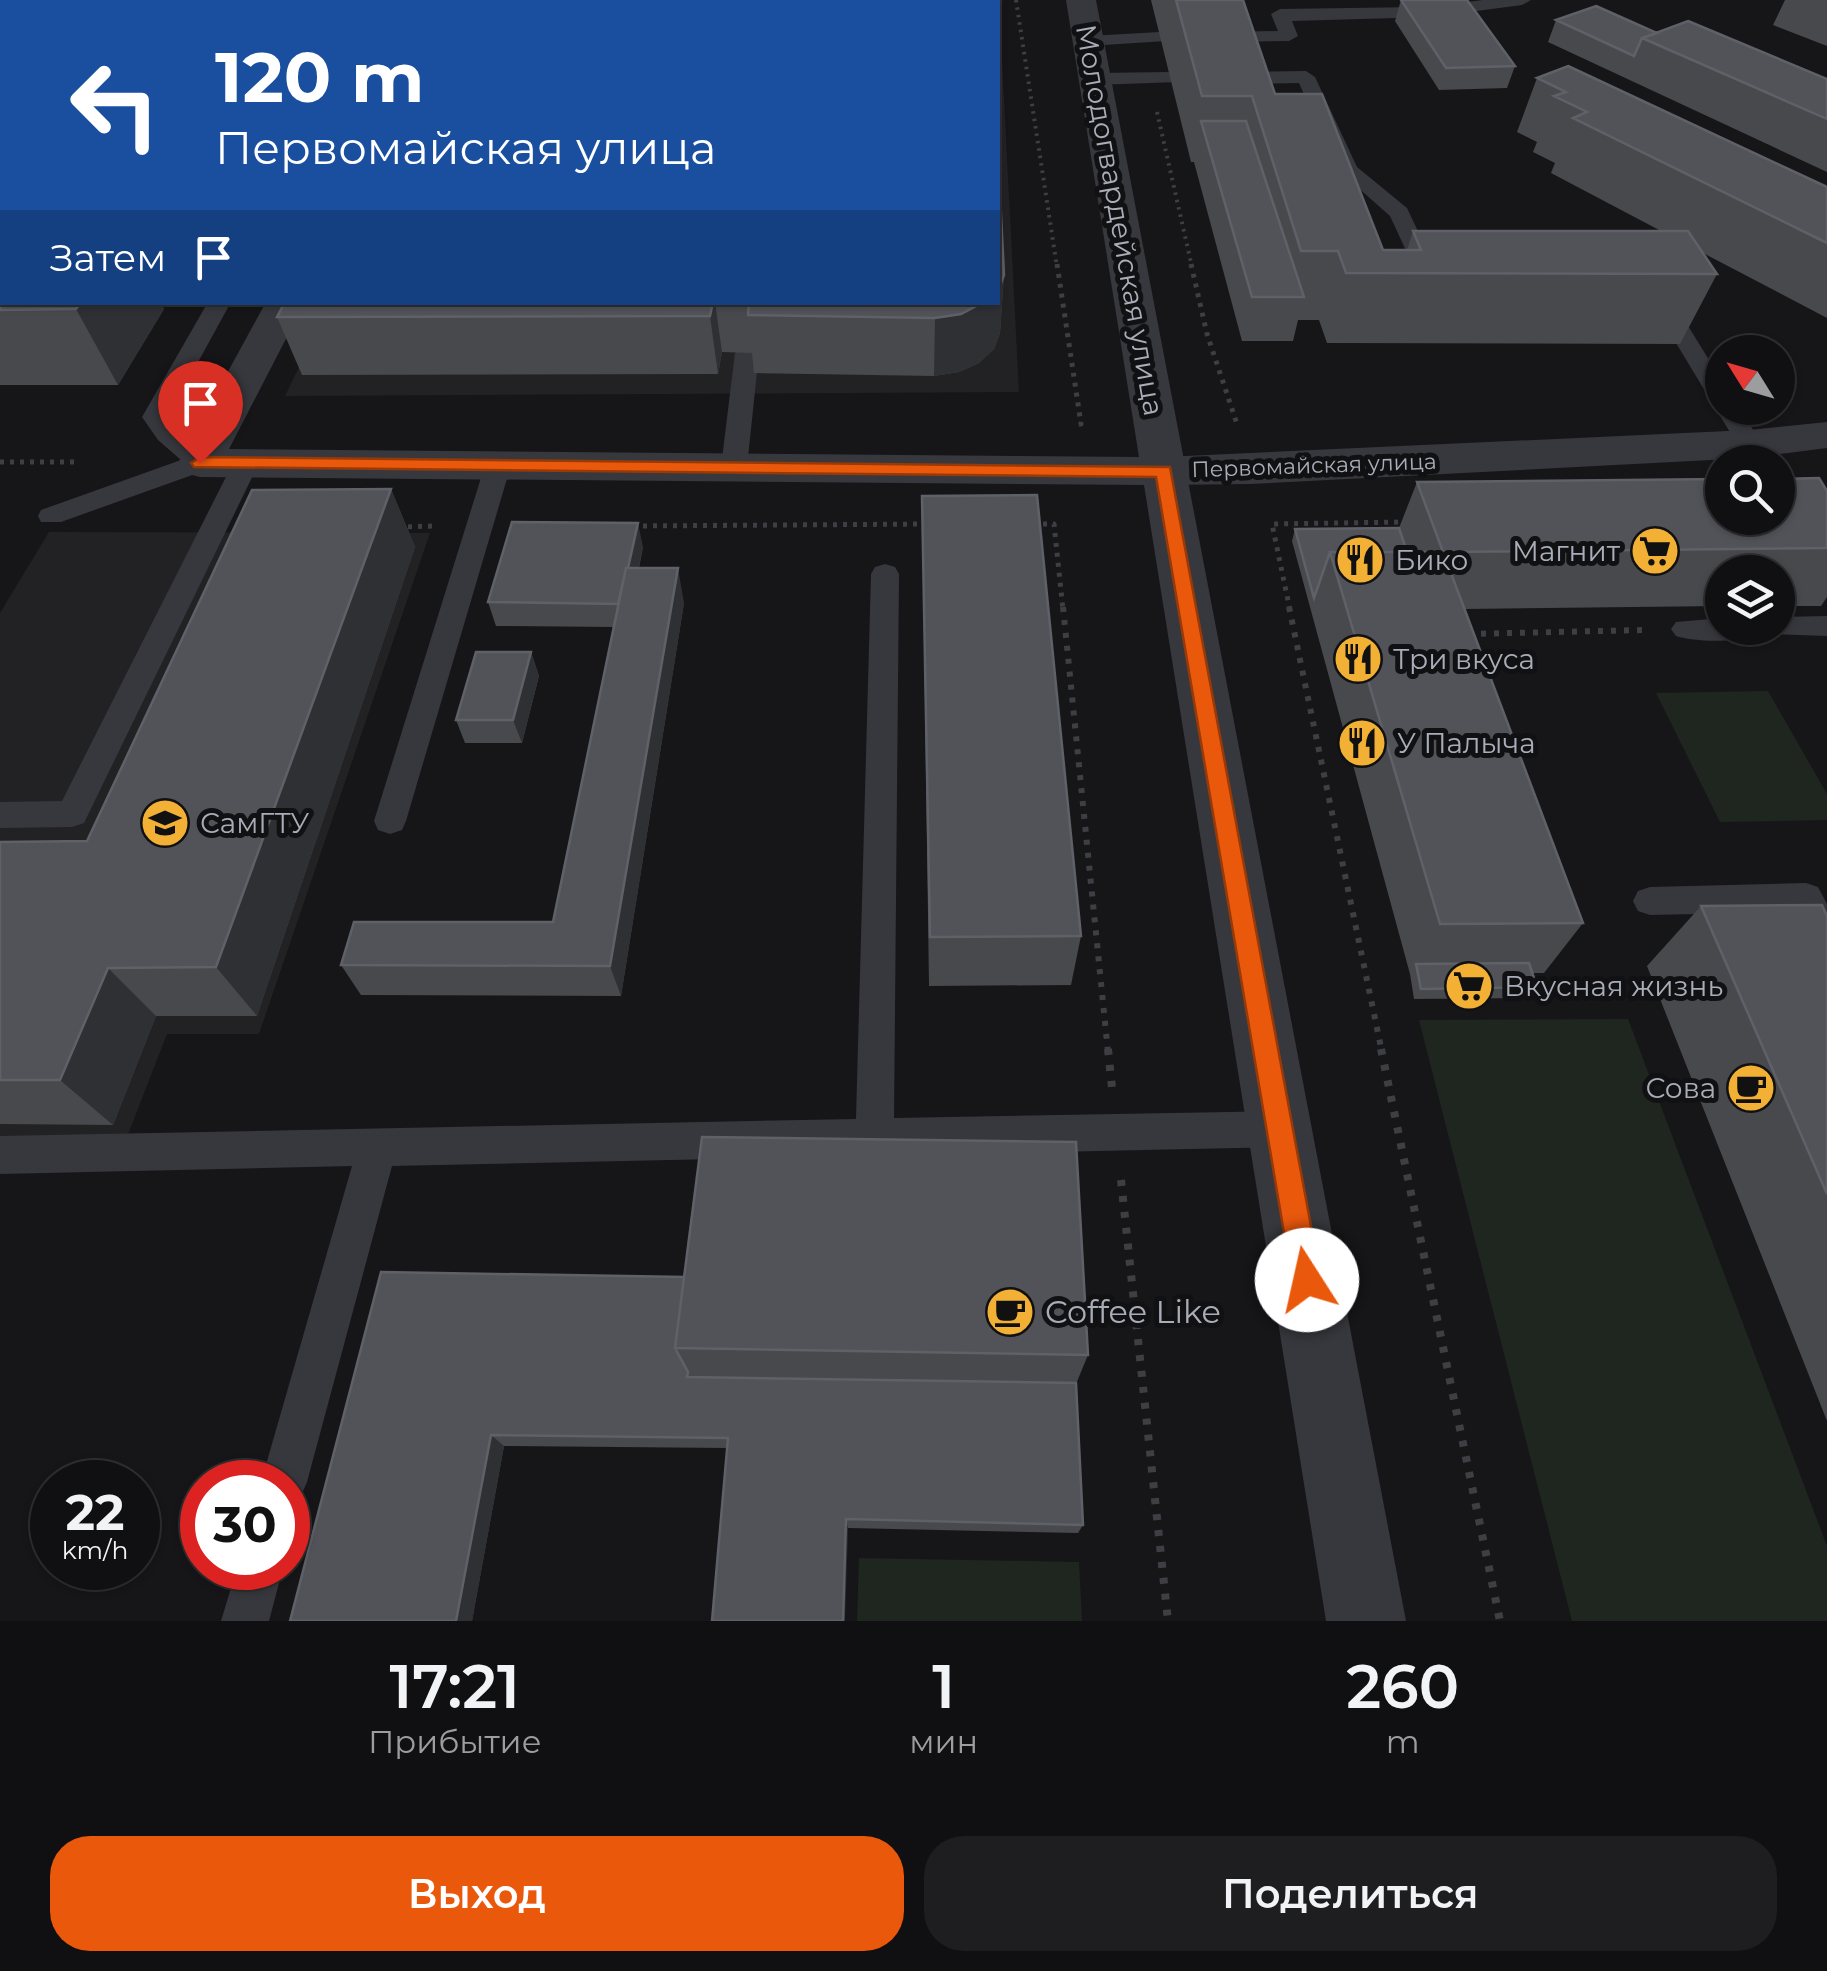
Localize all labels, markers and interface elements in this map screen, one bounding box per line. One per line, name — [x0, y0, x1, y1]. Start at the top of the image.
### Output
street label: Молодогвардейская улица — [1069, 22, 1171, 418]
text: 120 m — [215, 34, 425, 120]
icon: left — [50, 40, 180, 170]
text: Первомайская улица — [215, 120, 716, 175]
icon: arrive — [186, 230, 241, 285]
text: Затем — [50, 234, 166, 281]
north arrow — [1705, 335, 1795, 425]
map controls — [1705, 335, 1795, 645]
pin — [158, 361, 243, 464]
icon: arrive — [173, 376, 228, 431]
button: search — [1705, 445, 1795, 535]
street label: Первомайская улица — [1191, 448, 1437, 483]
supermarket icon: Магнит — [1629, 525, 1681, 577]
restaurant icon: Бико — [1334, 534, 1386, 586]
place label: Магнит — [1512, 534, 1621, 568]
place label: Бико — [1395, 543, 1468, 577]
button: layers — [1705, 555, 1795, 645]
restaurant icon: Три вкуса — [1332, 633, 1384, 685]
place label: Три вкуса — [1393, 642, 1535, 676]
restaurant icon: У Палыча — [1336, 717, 1388, 769]
place label: У Палыча — [1397, 726, 1536, 760]
school or university icon: СамГТУ — [139, 797, 191, 849]
place label: СамГТУ — [200, 806, 309, 840]
supermarket icon: Вкусная жизнь — [1443, 960, 1495, 1012]
place label: Вкусная жизнь — [1504, 969, 1723, 1003]
cafe icon: Сова — [1725, 1062, 1777, 1114]
place label: Сова — [1645, 1071, 1716, 1105]
position arrow — [1255, 1228, 1359, 1332]
cafe icon: Coffee Like — [984, 1286, 1036, 1338]
place label: Coffee Like — [1045, 1292, 1221, 1331]
speed limit sign: 30 — [180, 1460, 310, 1590]
text: 22 — [66, 1482, 125, 1543]
text: km/h — [62, 1535, 128, 1565]
text: 17:21 — [389, 1650, 520, 1723]
text: 1 — [932, 1650, 955, 1723]
text: 260 — [1346, 1650, 1459, 1723]
text: Прибытие — [368, 1722, 541, 1761]
text: мин — [909, 1722, 978, 1761]
text: m — [1386, 1722, 1420, 1761]
button: Выход — [50, 1836, 904, 1951]
button: Поделиться — [924, 1836, 1777, 1951]

